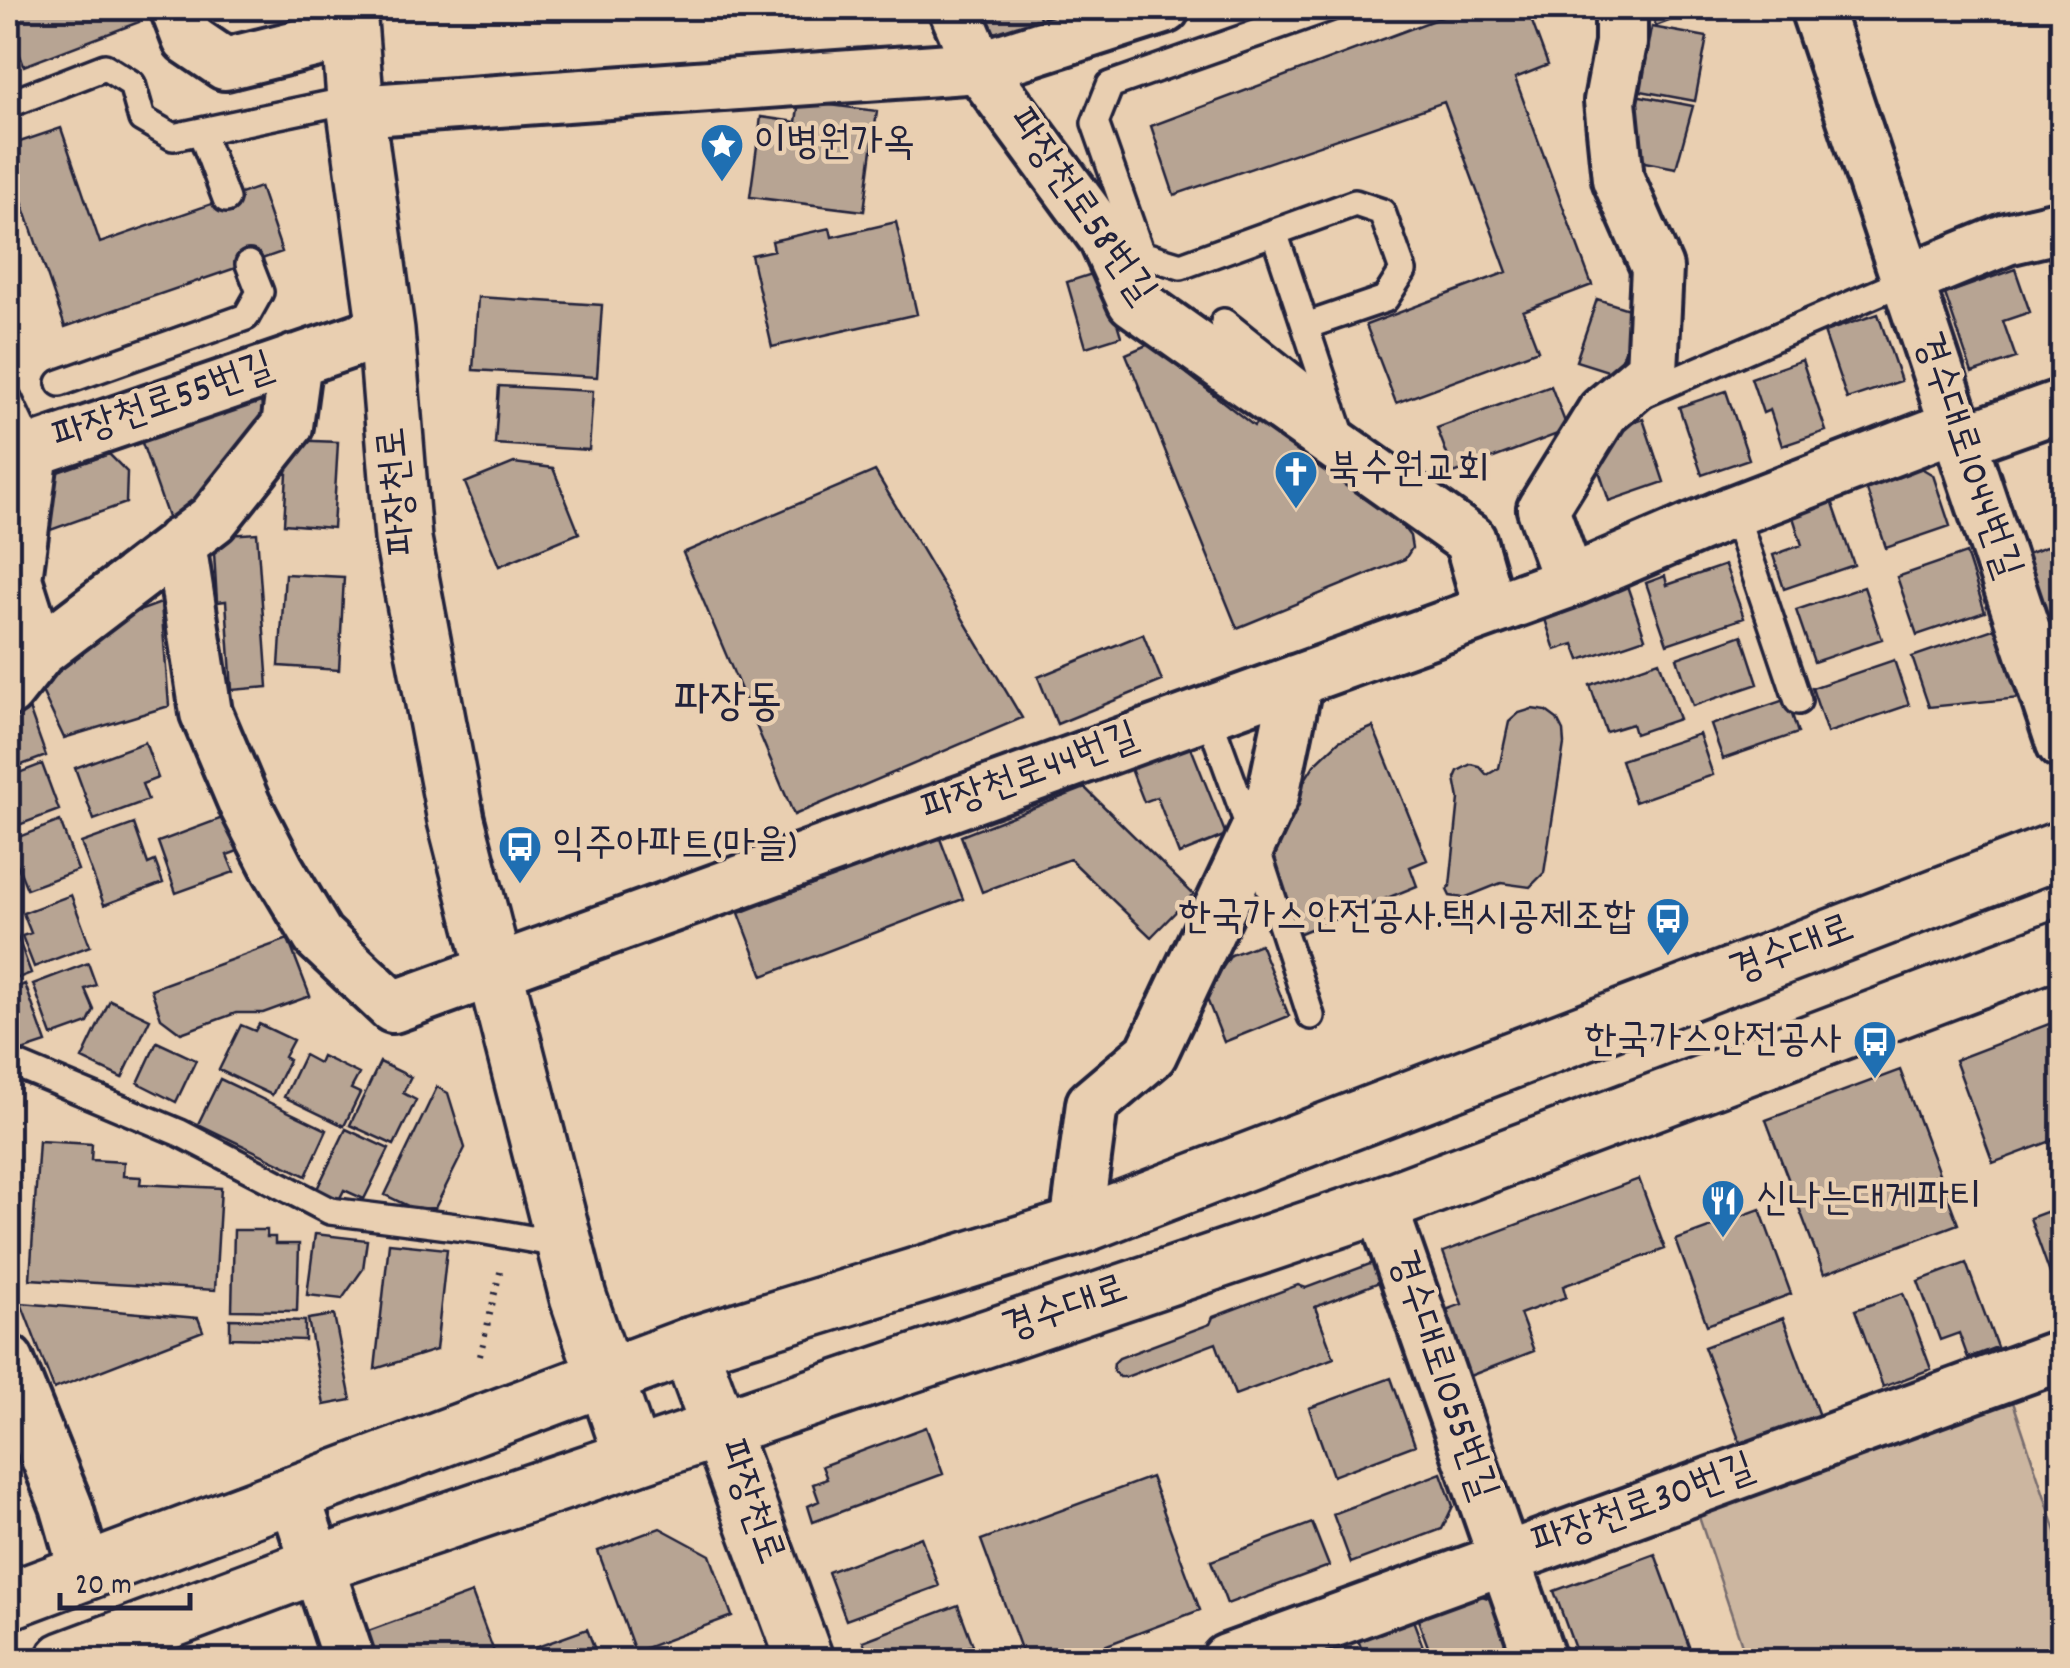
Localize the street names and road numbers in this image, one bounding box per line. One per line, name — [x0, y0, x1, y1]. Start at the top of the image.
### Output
street label: 파장천로58번길 — [990, 98, 1168, 318]
street label: 경수대로1044번길 — [1896, 325, 2034, 587]
street label: 파장천로55번길 — [46, 341, 282, 469]
street label: 파장천로 — [366, 424, 436, 558]
street label: 파장천로44번길 — [915, 711, 1147, 841]
street label: 경수대로 — [1723, 902, 1863, 1002]
street label: 경수대로1055번길 — [1371, 1243, 1509, 1509]
street label: 경수대로 — [996, 1263, 1136, 1359]
street label: 파장천로 — [699, 1433, 797, 1573]
street label: 파장천로30번길 — [1525, 1441, 1763, 1575]

